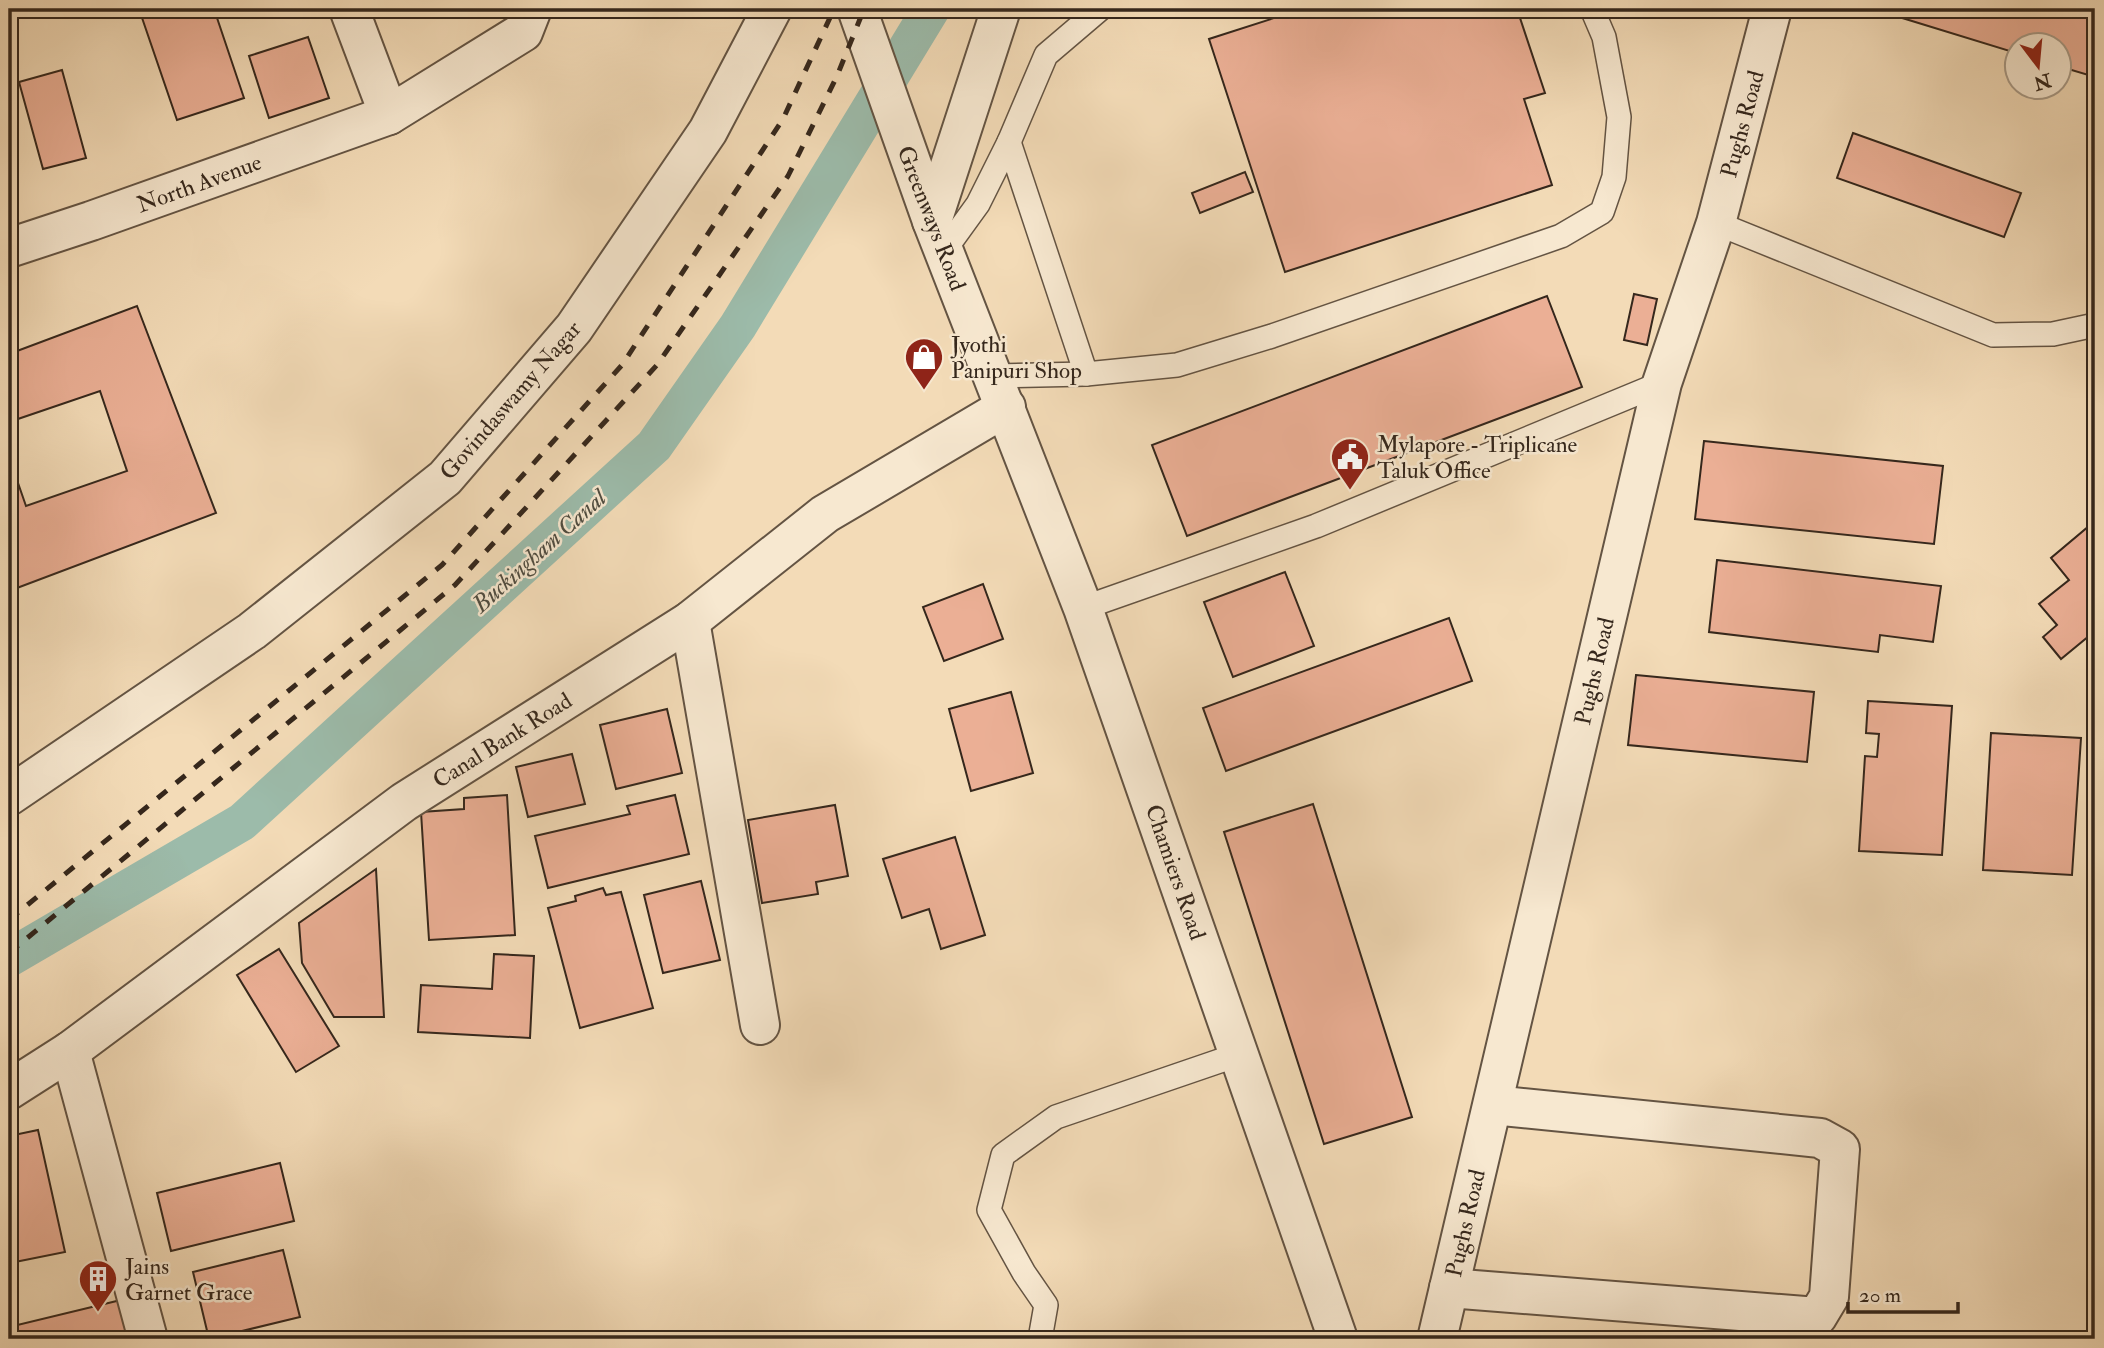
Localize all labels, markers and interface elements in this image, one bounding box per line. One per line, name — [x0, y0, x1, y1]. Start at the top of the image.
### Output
north arrow — [2002, 32, 2072, 102]
street label: Pughs Road — [1714, 67, 1771, 181]
text: N — [2030, 67, 2055, 96]
street label: Greenways Road — [891, 142, 972, 295]
street label: North Avenue — [133, 147, 266, 219]
street label: Govindaswamy Nagar — [433, 314, 588, 486]
place label: Jyothi Panipuri Shop — [950, 330, 1082, 386]
shop icon: Jyothi Panipuri Shop — [903, 336, 945, 391]
place label: Mylapore - Triplicane Taluk Office — [1377, 430, 1578, 485]
public building icon: Mylapore - Triplicane Taluk Office — [1329, 436, 1371, 491]
water label: Buckingham Canal — [465, 481, 615, 620]
street label: Pughs Road — [1568, 614, 1621, 728]
street label: Canal Bank Road — [427, 686, 577, 795]
street label: Chamiers Road — [1139, 801, 1212, 944]
street label: Pughs Road — [1439, 1166, 1492, 1280]
place label: Jains Garnet Grace — [124, 1252, 253, 1307]
building icon: Jains Garnet Grace — [77, 1258, 119, 1313]
scale bar — [1848, 1271, 1959, 1315]
text: 20 m — [1859, 1282, 1901, 1309]

